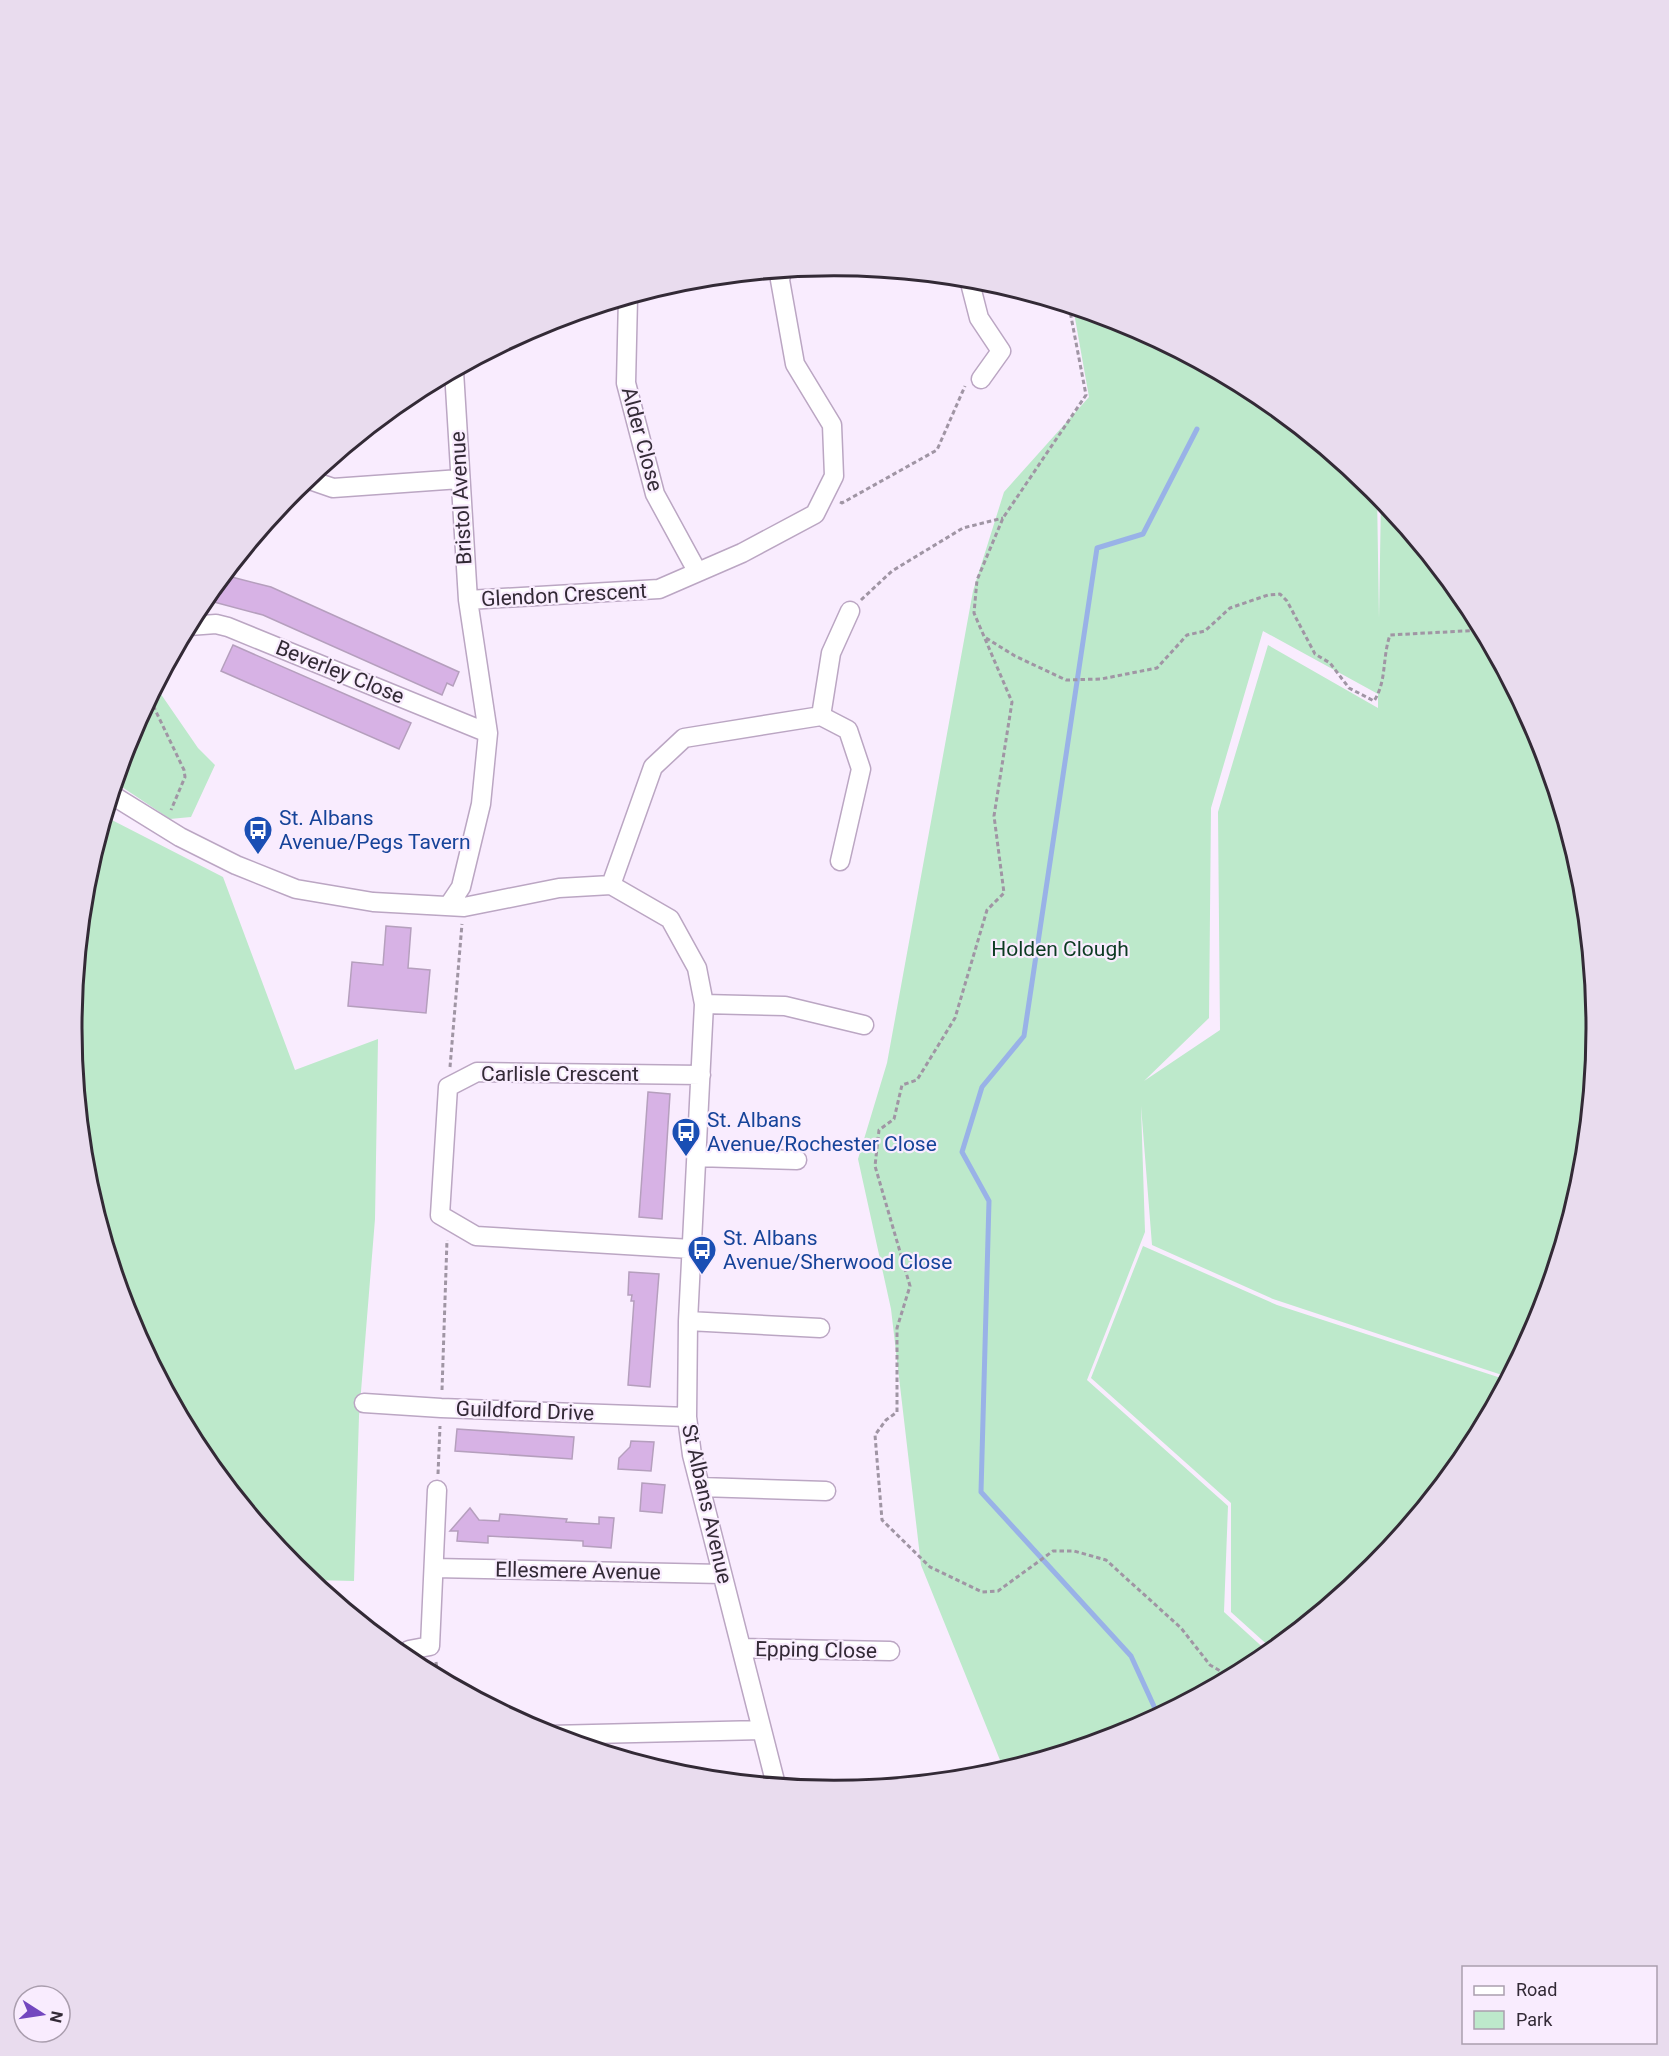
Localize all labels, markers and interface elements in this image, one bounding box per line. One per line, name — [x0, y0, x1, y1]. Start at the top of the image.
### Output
street label: Alder Close — [617, 384, 667, 494]
street label: Bristol Avenue — [446, 431, 476, 565]
street label: Glendon Crescent — [481, 579, 648, 611]
street label: Beverley Close — [272, 635, 408, 709]
place label: St. Albans Avenue/Pegs Tavern — [279, 806, 471, 854]
bus stop icon: St. Albans Avenue/Pegs Tavern — [242, 814, 274, 856]
park label: Holden Clough — [991, 937, 1129, 961]
street label: Carlisle Crescent — [481, 1062, 639, 1086]
place label: St. Albans Avenue/Rochester Close — [707, 1108, 937, 1156]
bus stop icon: St. Albans Avenue/Rochester Close — [670, 1116, 702, 1158]
place label: St. Albans Avenue/Sherwood Close — [723, 1226, 952, 1274]
bus stop icon: St. Albans Avenue/Sherwood Close — [686, 1234, 718, 1276]
street label: Guildford Drive — [455, 1397, 595, 1425]
street label: St Albans Avenue — [677, 1422, 737, 1586]
street label: Ellesmere Avenue — [495, 1558, 661, 1584]
street label: Epping Close — [755, 1637, 877, 1663]
legend — [1462, 1966, 1657, 2044]
text: Road — [1516, 1979, 1557, 2000]
north arrow — [12, 1984, 72, 2044]
text: Park — [1516, 2009, 1553, 2030]
text: N — [46, 2010, 67, 2025]

